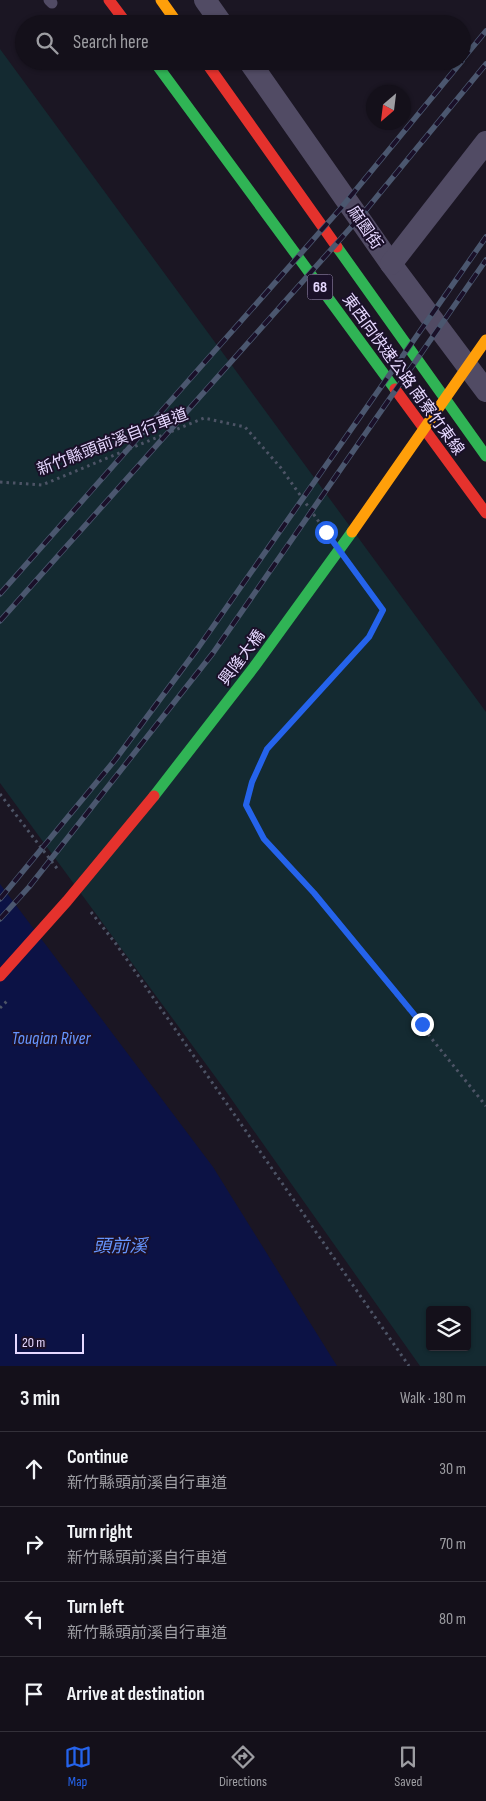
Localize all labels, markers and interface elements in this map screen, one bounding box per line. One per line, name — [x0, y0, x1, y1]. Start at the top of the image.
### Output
search box — [15, 15, 471, 70]
icon: search — [33, 29, 61, 57]
text: Search here — [73, 31, 149, 54]
north arrow — [366, 85, 411, 130]
street label: 麻園街 — [343, 203, 386, 253]
road number: 68 — [308, 274, 332, 300]
street label: 東西向快速公路 南寮竹東線 — [338, 291, 468, 459]
street label: 新竹縣頭前溪自行車道 — [34, 405, 191, 480]
route start — [315, 521, 338, 544]
street label: 興隆大橋 — [215, 627, 269, 689]
route end — [411, 1013, 434, 1036]
water label: Touqian River — [11, 1028, 91, 1049]
water label: 頭前溪 — [93, 1236, 150, 1257]
map controls — [426, 1306, 471, 1351]
button: layers — [426, 1306, 471, 1351]
scale bar — [15, 1331, 84, 1354]
text: 20 m — [22, 1334, 45, 1351]
text: 3 min — [20, 1386, 60, 1411]
text: Walk · 180 m — [400, 1389, 466, 1408]
text: Continue — [67, 1446, 128, 1469]
icon: ahead — [20, 1455, 48, 1483]
text: 30 m — [439, 1460, 466, 1479]
text: 新竹縣頭前溪自行車道 — [67, 1474, 227, 1493]
text: Turn right — [67, 1521, 132, 1544]
icon: right — [20, 1530, 48, 1558]
text: 70 m — [440, 1535, 466, 1554]
text: 新竹縣頭前溪自行車道 — [67, 1549, 227, 1568]
text: Turn left — [67, 1596, 124, 1619]
icon: left — [20, 1605, 48, 1633]
text: 80 m — [439, 1610, 466, 1629]
text: 新竹縣頭前溪自行車道 — [67, 1624, 227, 1643]
icon: arrive — [20, 1680, 48, 1708]
text: Arrive at destination — [67, 1683, 205, 1706]
tab: Map — [64, 1743, 92, 1790]
tab: Directions — [219, 1743, 267, 1790]
tab: Saved — [394, 1743, 422, 1790]

